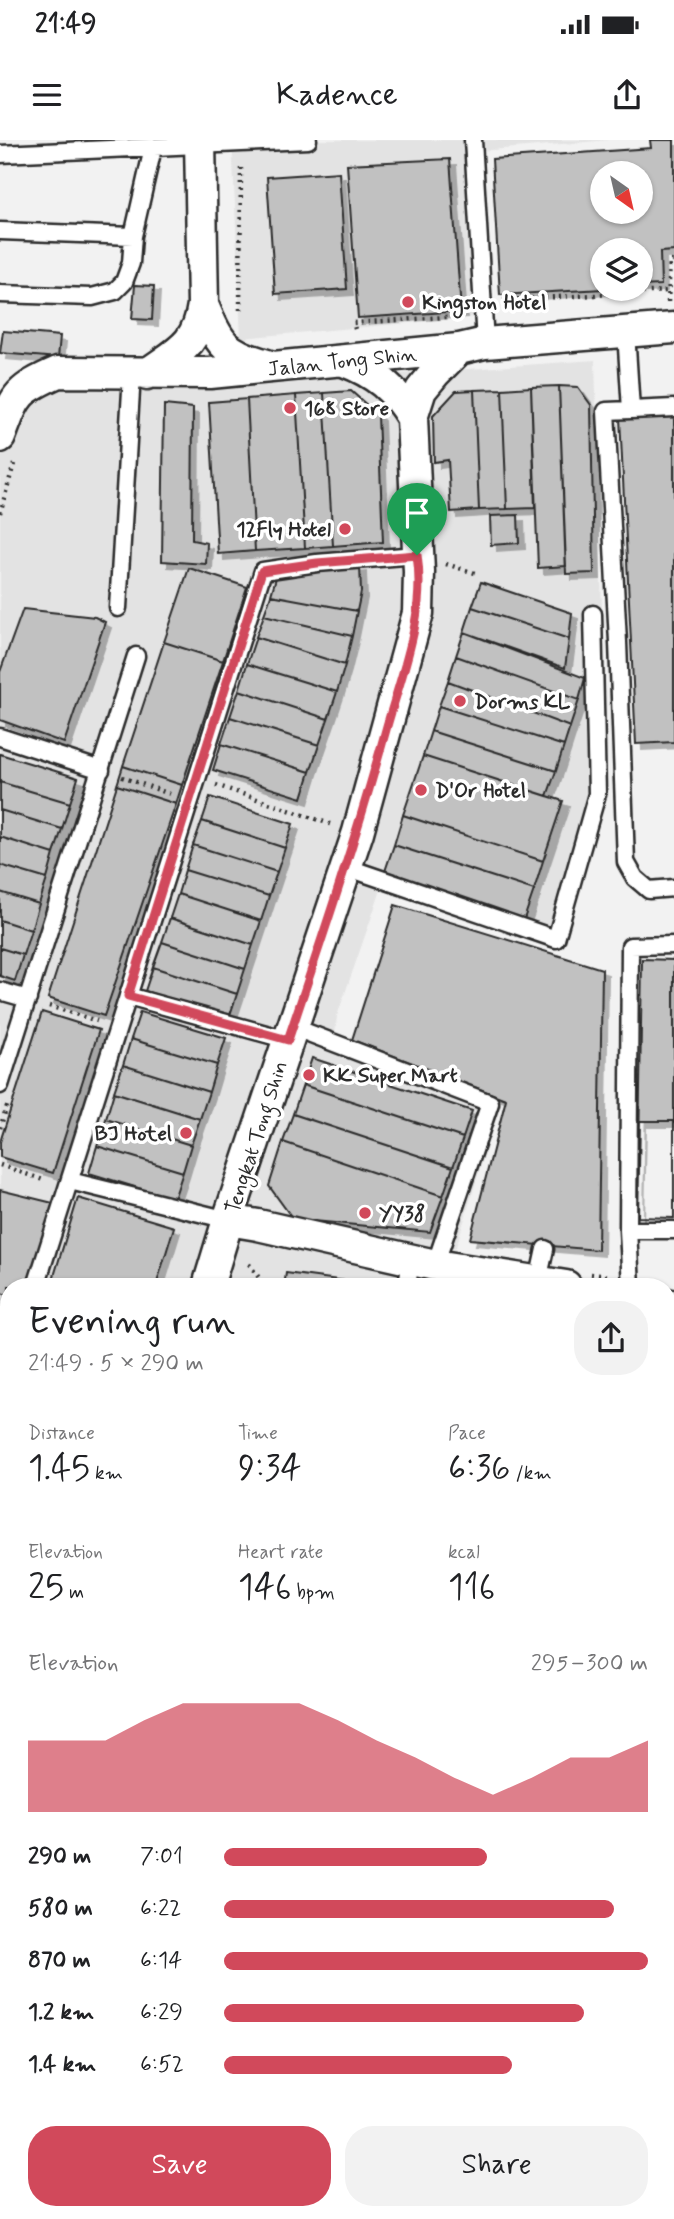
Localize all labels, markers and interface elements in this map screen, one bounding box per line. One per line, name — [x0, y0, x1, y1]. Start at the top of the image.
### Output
text: 21:49 — [35, 8, 97, 42]
text: Kadence — [276, 74, 398, 116]
icon: menu — [28, 76, 66, 114]
icon: share — [608, 76, 646, 114]
north arrow — [590, 161, 653, 224]
map controls — [590, 161, 653, 301]
button: layers — [590, 238, 653, 301]
place label: Kingston Hotel — [422, 289, 546, 319]
marker: Kingston Hotel — [400, 294, 416, 310]
street label: Jalan Tong Shin — [266, 340, 419, 385]
place label: 168 Store — [304, 395, 389, 423]
marker: 168 Store — [282, 400, 298, 416]
pin — [387, 483, 447, 555]
icon: arrive — [398, 494, 436, 532]
place label: 12Fly Hotel — [236, 516, 331, 544]
marker: 12Fly Hotel — [337, 521, 353, 537]
place label: Dorms KL — [474, 688, 571, 716]
marker: Dorms KL — [452, 693, 468, 709]
place label: D'Or Hotel — [435, 777, 526, 805]
marker: D'Or Hotel — [413, 782, 429, 798]
street label: Tengkat Tong Shin — [219, 1057, 297, 1218]
place label: KK Super Mart — [323, 1062, 458, 1090]
marker: KK Super Mart — [301, 1067, 317, 1083]
place label: BJ Hotel — [94, 1120, 172, 1148]
marker: BJ Hotel — [178, 1125, 194, 1141]
place label: YY38 — [379, 1200, 425, 1228]
marker: YY38 — [357, 1205, 373, 1221]
text: Evening run — [28, 1298, 235, 1347]
button: share — [574, 1301, 648, 1375]
text: 21:49 · 5 × 290 m — [28, 1349, 204, 1379]
text: Distance — [28, 1421, 95, 1446]
text: Time — [238, 1421, 278, 1446]
text: Pace — [448, 1421, 486, 1446]
text: 1.45 — [28, 1446, 90, 1492]
text: 9:34 — [238, 1446, 302, 1492]
text: 6:36 — [448, 1446, 510, 1492]
text: km — [90, 1461, 123, 1486]
text: /km — [510, 1461, 552, 1486]
text: Elevation — [28, 1540, 103, 1565]
text: Heart rate — [238, 1540, 323, 1565]
text: kcal — [448, 1540, 480, 1565]
text: 25 — [28, 1565, 64, 1611]
text: 146 — [238, 1565, 291, 1611]
text: 116 — [448, 1565, 495, 1611]
text: m — [64, 1580, 84, 1605]
text: bpm — [291, 1580, 335, 1605]
text: Elevation — [28, 1649, 119, 1679]
text: 295–300 m — [531, 1649, 648, 1679]
text: 290 m — [28, 1842, 91, 1872]
text: 7:01 — [140, 1842, 183, 1872]
text: 580 m — [28, 1894, 93, 1924]
text: 6:22 — [140, 1894, 181, 1924]
text: 870 m — [28, 1946, 91, 1976]
text: 6:14 — [140, 1946, 182, 1976]
text: 1.2 km — [28, 1998, 94, 2028]
text: 6:29 — [140, 1998, 183, 2028]
text: 1.4 km — [28, 2050, 96, 2080]
text: 6:52 — [140, 2050, 184, 2080]
button: Save — [28, 2126, 331, 2206]
button: Share — [345, 2126, 648, 2206]

